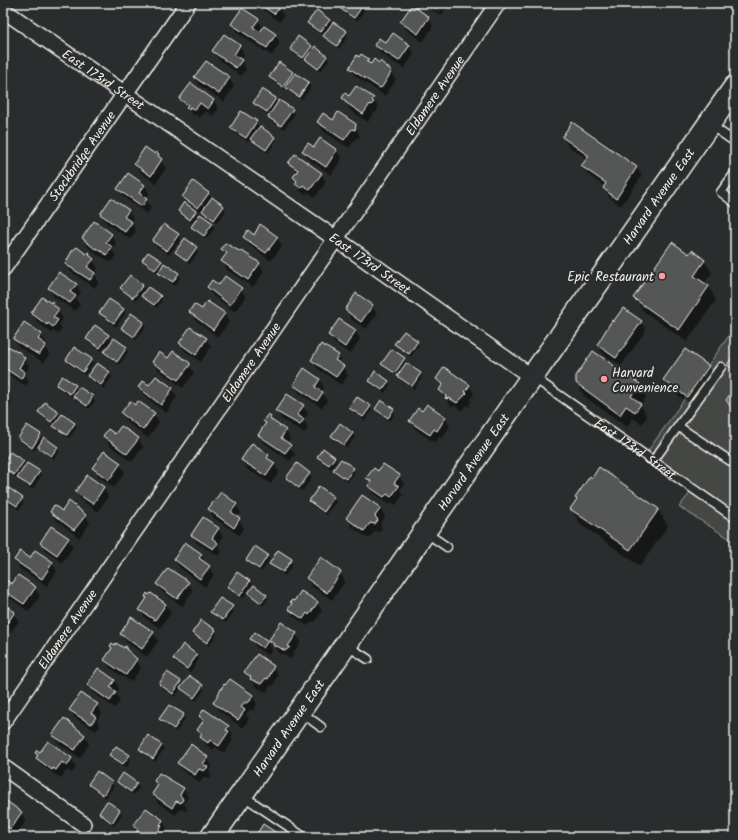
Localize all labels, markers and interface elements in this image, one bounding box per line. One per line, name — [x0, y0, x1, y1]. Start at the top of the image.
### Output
street label: East 173rd Street — [57, 44, 149, 117]
street label: Eldamere Avenue — [401, 52, 471, 140]
street label: Stockbridge Avenue — [44, 107, 122, 206]
street label: Harvard Avenue East — [618, 143, 702, 250]
street label: East 173rd Street — [324, 228, 415, 301]
place label: Epic Restaurant — [567, 267, 655, 288]
marker: Epic Restaurant — [657, 271, 667, 281]
street label: Eldamere Avenue — [217, 318, 287, 407]
place label: Harvard Convenience — [612, 363, 679, 399]
marker: Harvard Convenience — [599, 374, 609, 384]
street label: Harvard Avenue East — [433, 409, 516, 516]
street label: East 173rd Street — [589, 414, 681, 486]
street label: Eldamere Avenue — [33, 585, 104, 674]
street label: Harvard Avenue East — [248, 675, 331, 782]

